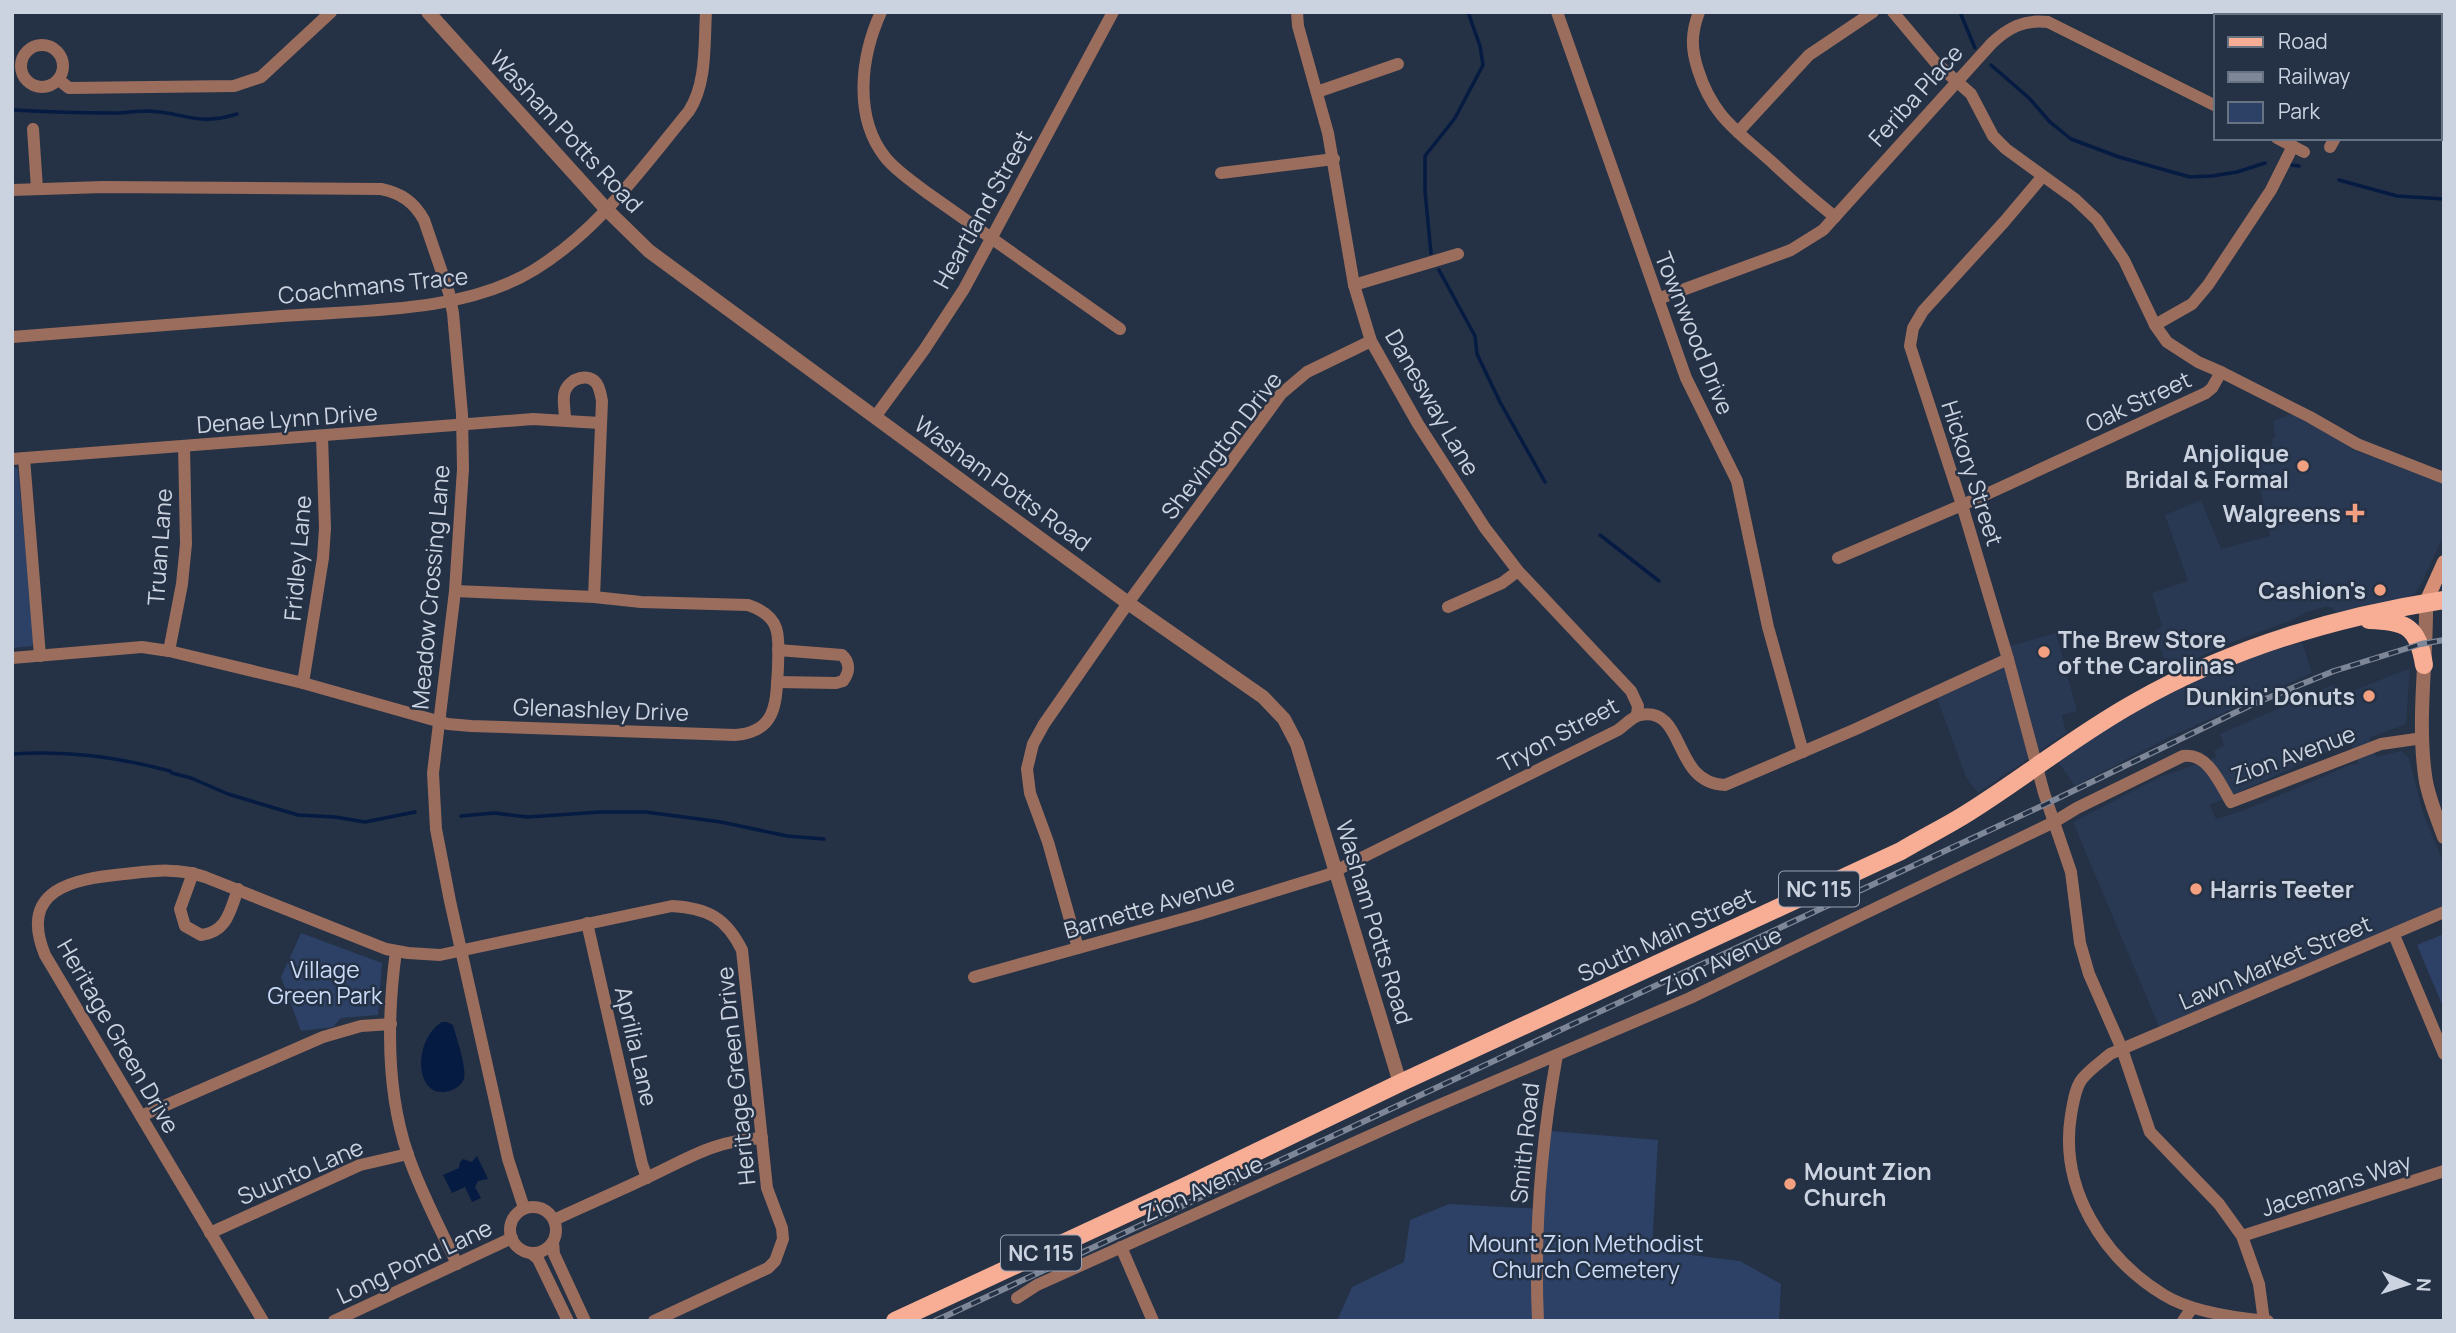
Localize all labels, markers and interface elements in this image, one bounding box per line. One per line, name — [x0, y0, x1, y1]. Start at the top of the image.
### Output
legend — [2214, 14, 2442, 140]
text: Road — [2278, 27, 2328, 55]
street label: Feriba Place — [1861, 37, 1969, 153]
street label: Washam Potts Road — [483, 43, 651, 219]
text: Railway — [2278, 62, 2350, 90]
text: Park — [2278, 97, 2320, 125]
street label: Heartland Street — [925, 124, 1039, 294]
street label: Townwood Drive — [1648, 247, 1742, 419]
street label: Coachmans Trace — [276, 259, 470, 311]
street label: Danesway Lane — [1378, 323, 1488, 481]
street label: Oak Street — [2080, 363, 2196, 439]
street label: Shevington Drive — [1153, 364, 1289, 526]
street label: Denae Lynn Drive — [195, 396, 379, 440]
street label: Hickory Street — [1934, 396, 2012, 550]
street label: Washam Potts Road — [908, 408, 1098, 558]
place label: Anjolique Bridal & Formal — [2125, 437, 2289, 495]
marker: Anjolique Bridal & Formal — [2295, 458, 2311, 474]
street label: Meadow Crossing Lane — [403, 463, 457, 711]
street label: Truan Lane — [139, 487, 179, 607]
street label: Fridley Lane — [276, 494, 318, 622]
place label: Walgreens — [2223, 497, 2341, 529]
marker: Walgreens — [2347, 505, 2363, 521]
place label: Cashion's — [2258, 574, 2366, 606]
marker: Cashion's — [2372, 582, 2388, 598]
place label: The Brew Store of the Carolinas — [2058, 623, 2235, 681]
marker: The Brew Store of the Carolinas — [2036, 644, 2052, 660]
place label: Dunkin' Donuts — [2186, 680, 2355, 712]
marker: Dunkin' Donuts — [2361, 688, 2377, 704]
street label: Tryon Street — [1492, 689, 1624, 779]
street label: Glenashley Drive — [513, 690, 689, 728]
street label: Zion Avenue — [2226, 717, 2360, 791]
street label: Washam Potts Road — [1329, 816, 1421, 1028]
street label: Barnette Avenue — [1060, 866, 1238, 946]
road number: NC 115 — [1779, 872, 1859, 906]
place label: Harris Teeter — [2210, 873, 2354, 905]
street label: South Main Street — [1572, 879, 1760, 989]
marker: Harris Teeter — [2188, 881, 2204, 897]
street label: Lawn Market Street — [2174, 907, 2376, 1017]
street label: Zion Avenue — [1655, 918, 1787, 1002]
street label: Heritage Green Drive — [50, 933, 188, 1139]
park label: Village Green Park — [268, 953, 383, 1011]
street label: Heritage Green Drive — [708, 965, 762, 1187]
street label: Aprilia Lane — [608, 983, 666, 1109]
street label: Smith Road — [1502, 1081, 1546, 1205]
street label: Suunto Lane — [232, 1130, 368, 1212]
street label: Jacemans Way — [2257, 1145, 2415, 1223]
street label: Zion Avenue — [1136, 1147, 1268, 1229]
place label: Mount Zion Church — [1804, 1155, 1932, 1213]
marker: Mount Zion Church — [1782, 1176, 1798, 1192]
street label: Long Pond Lane — [331, 1211, 497, 1311]
park label: Mount Zion Methodist Church Cemetery — [1469, 1227, 1703, 1285]
road number: NC 115 — [1001, 1236, 1081, 1270]
north arrow — [2372, 1249, 2442, 1319]
text: N — [2411, 1277, 2437, 1292]

